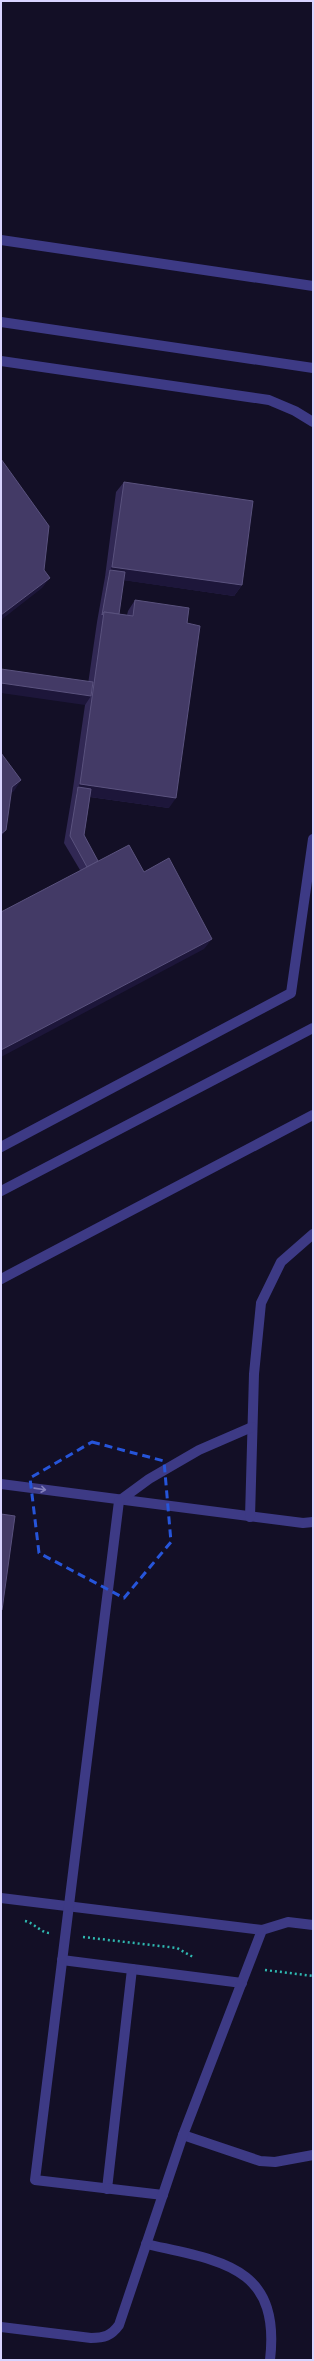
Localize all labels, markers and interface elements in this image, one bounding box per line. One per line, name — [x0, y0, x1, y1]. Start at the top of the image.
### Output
one-way arrow — [33, 1485, 46, 1493]

